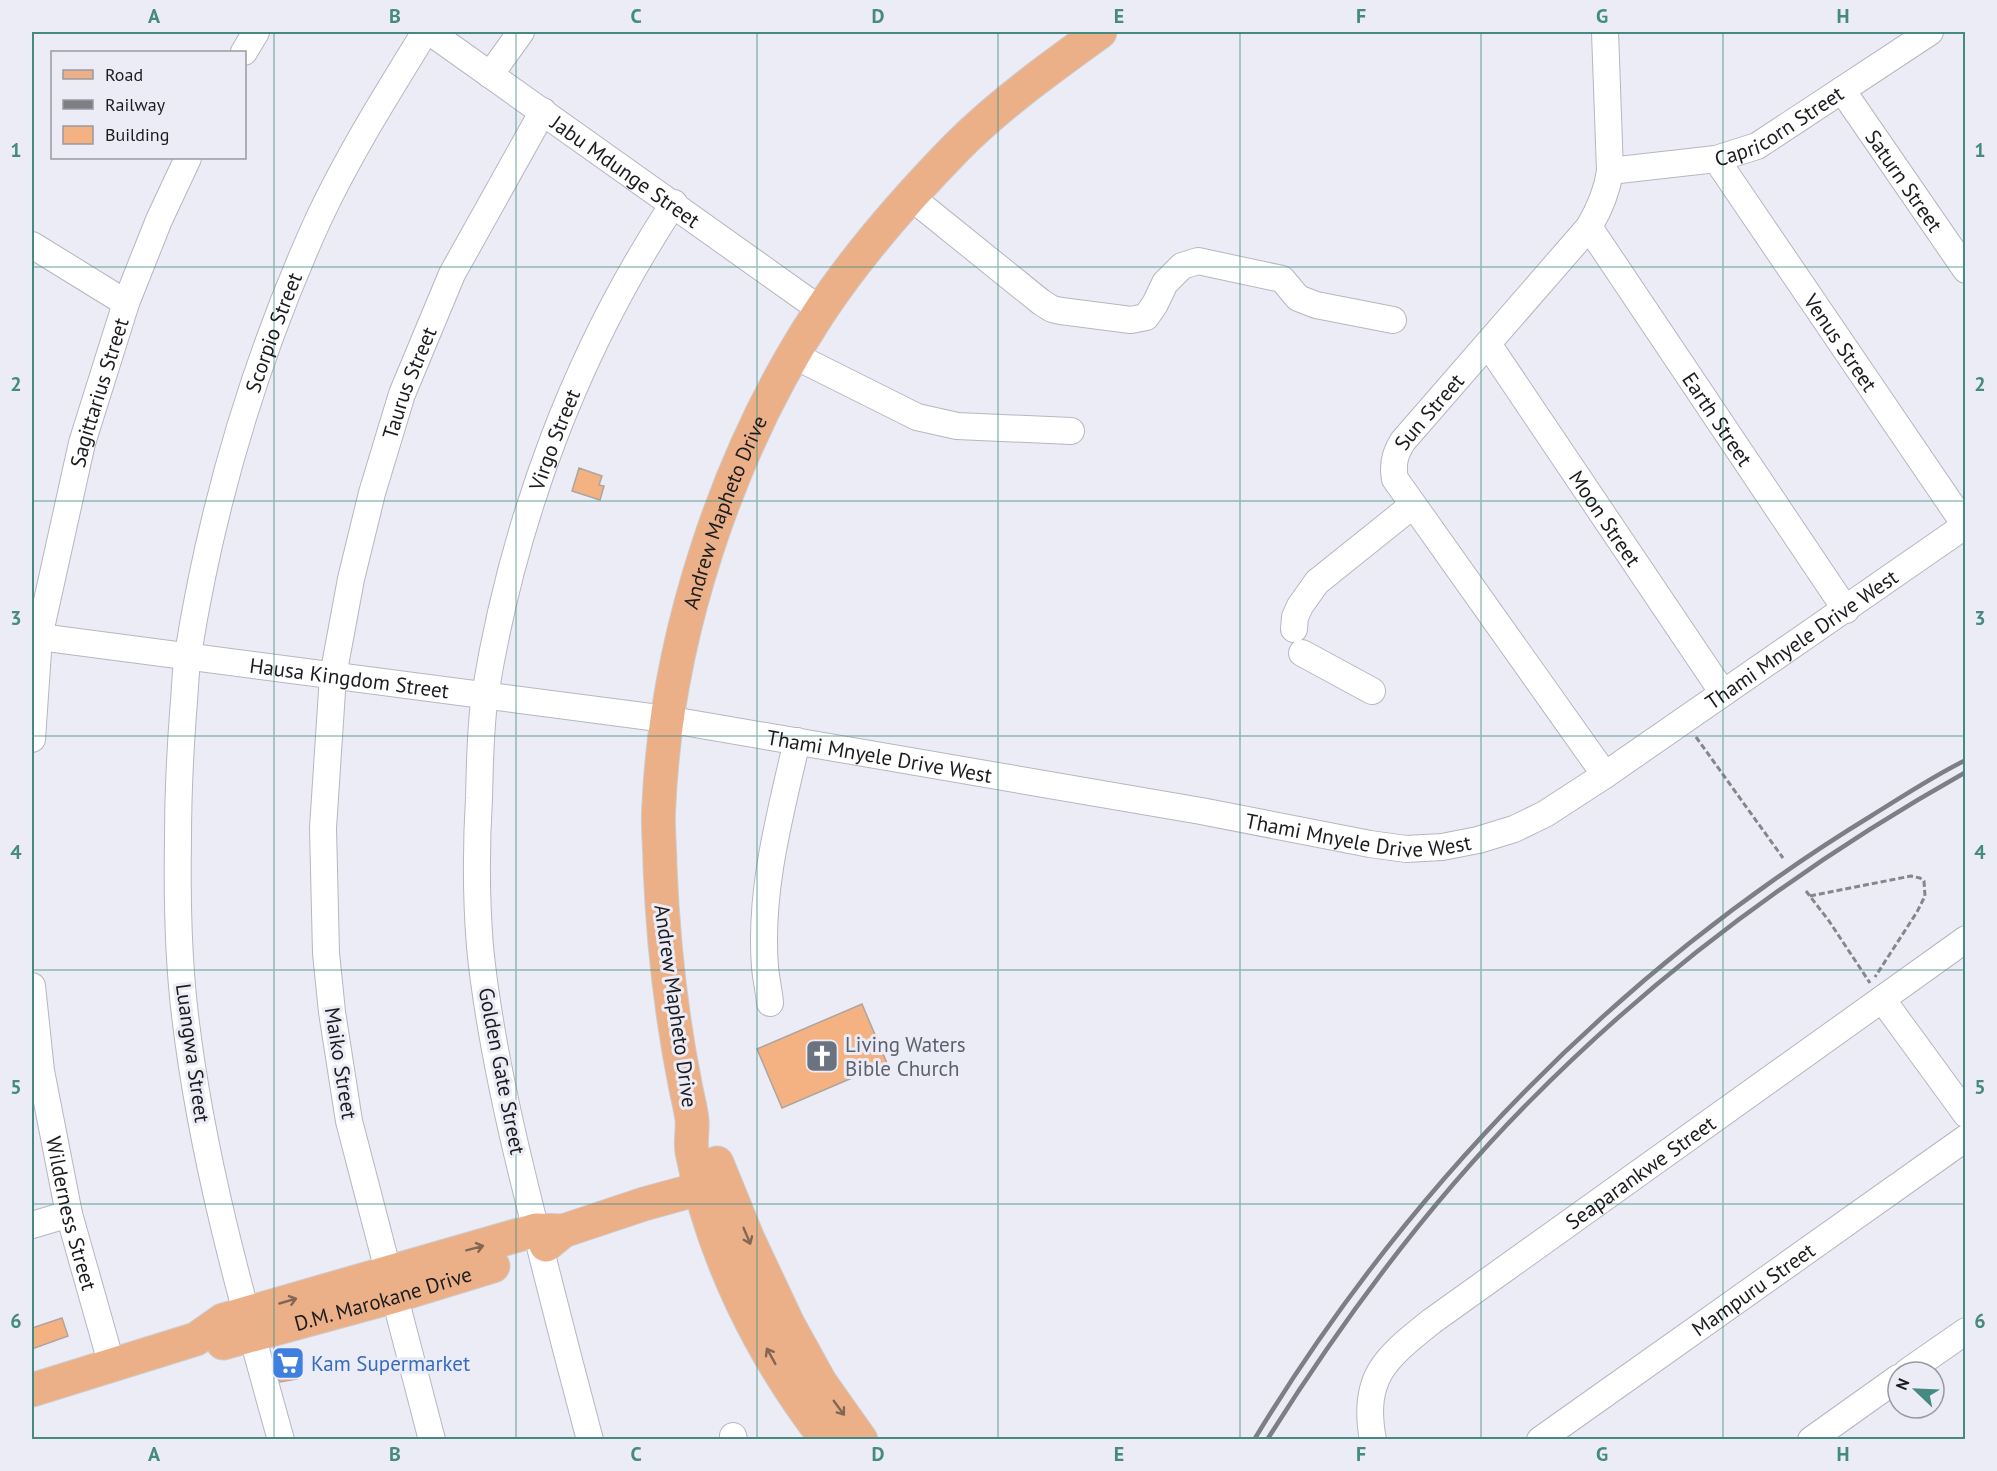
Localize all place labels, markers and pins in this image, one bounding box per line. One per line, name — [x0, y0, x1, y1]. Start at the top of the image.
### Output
place label: Living Waters Bible Church — [845, 1031, 966, 1082]
church icon: Living Waters Bible Church — [804, 1038, 840, 1074]
supermarket icon: Kam Supermarket — [270, 1345, 306, 1381]
place label: Kam Supermarket — [311, 1350, 470, 1377]

